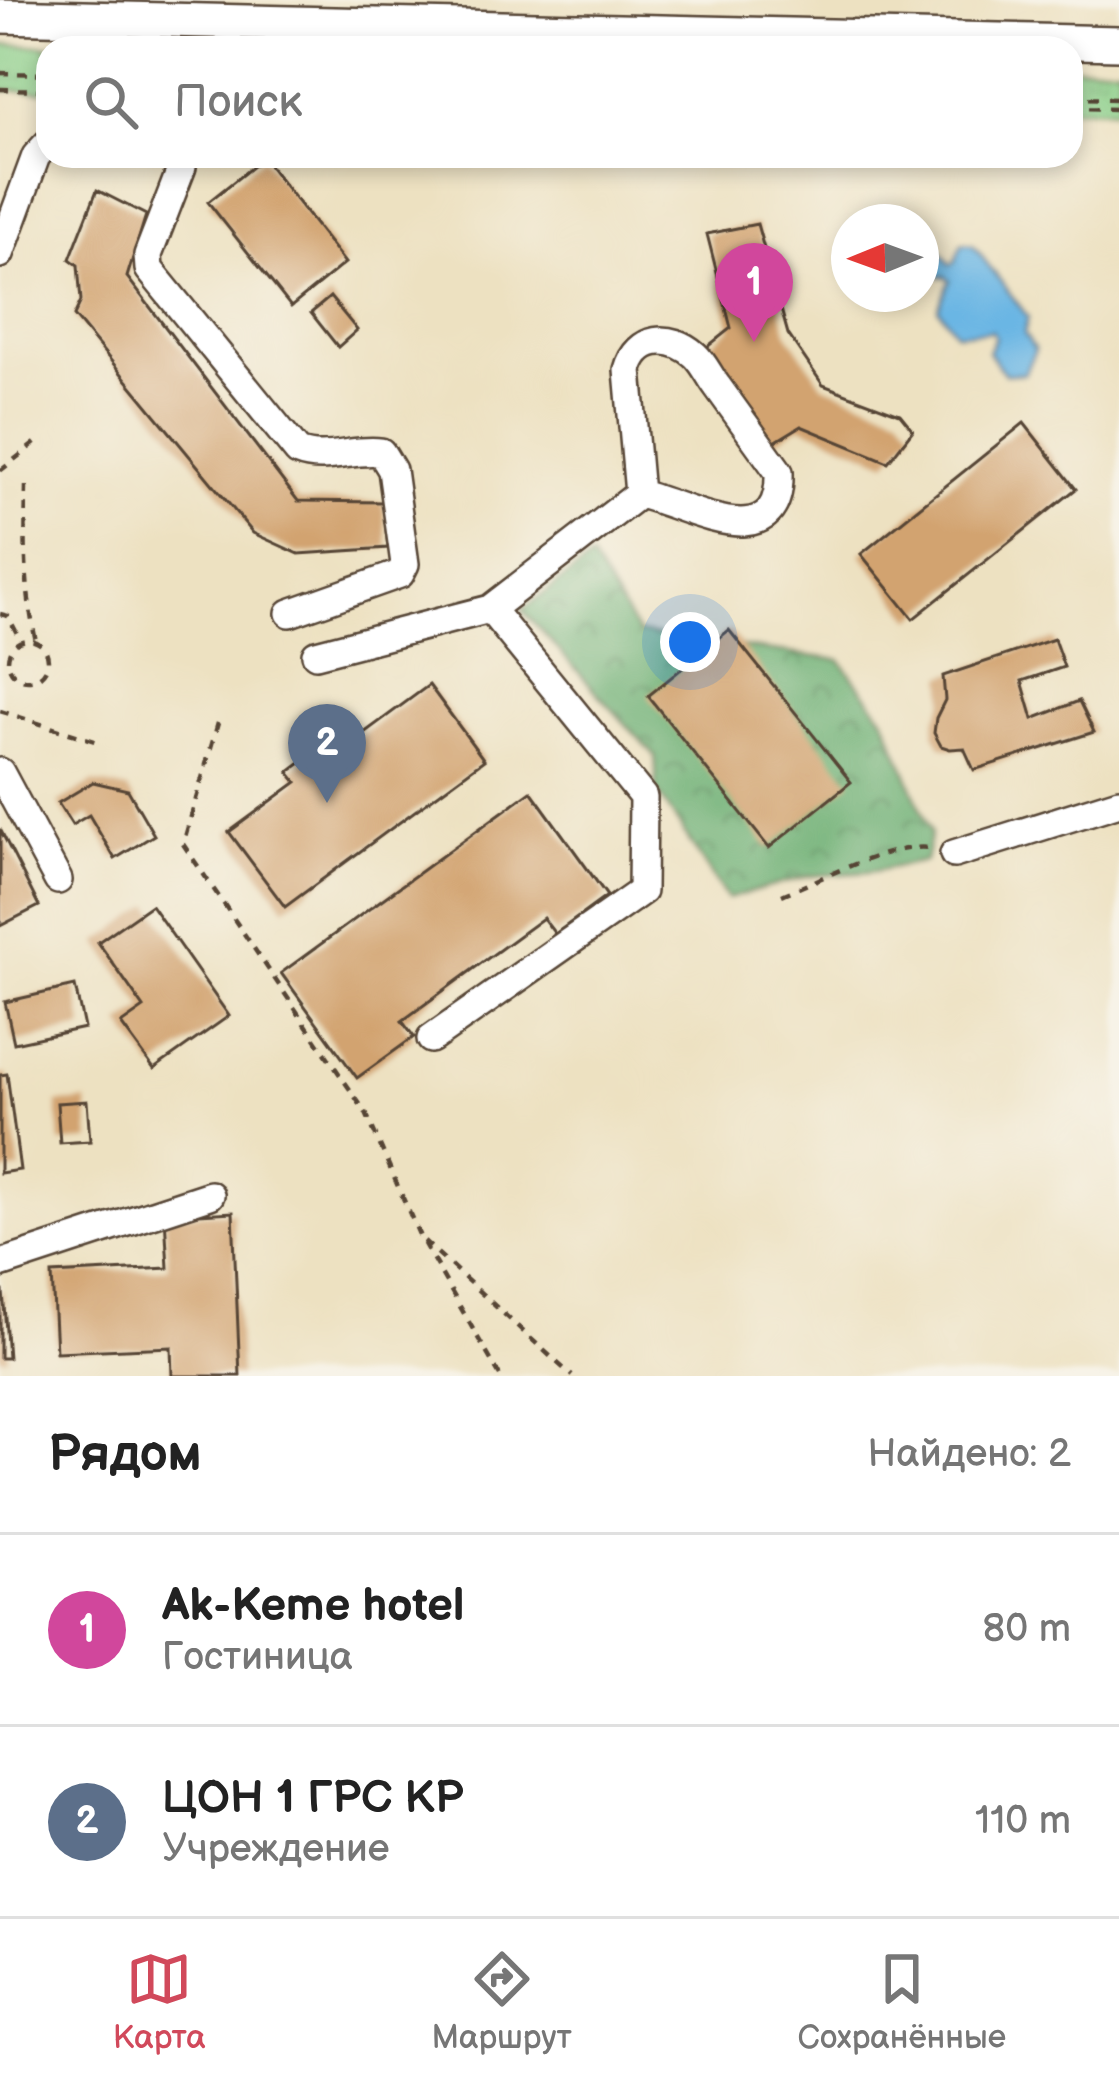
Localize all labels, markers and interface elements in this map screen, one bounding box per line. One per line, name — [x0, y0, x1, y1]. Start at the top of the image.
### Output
search box — [36, 36, 1083, 168]
icon: search — [78, 69, 144, 135]
text: Поиск — [174, 75, 302, 130]
north arrow — [831, 204, 939, 312]
pin: 1 — [715, 243, 793, 342]
your location — [660, 612, 720, 672]
pin: 2 — [288, 704, 366, 803]
text: Рядом — [48, 1424, 202, 1485]
text: Найдено: 2 — [867, 1431, 1071, 1478]
text: Ak-Keme hotel — [162, 1579, 464, 1634]
text: 1 — [79, 1606, 95, 1653]
text: 80 m — [983, 1606, 1071, 1653]
text: Гостиница — [162, 1634, 353, 1681]
text: ЦОН 1 ГРС КР — [162, 1771, 463, 1826]
text: 2 — [75, 1798, 99, 1845]
text: 110 m — [975, 1798, 1071, 1845]
text: Учреждение — [162, 1826, 390, 1873]
tab: Карта — [113, 1946, 206, 2058]
tab: Маршрут — [432, 1946, 572, 2058]
tab: Сохранённые — [798, 1946, 1006, 2058]

